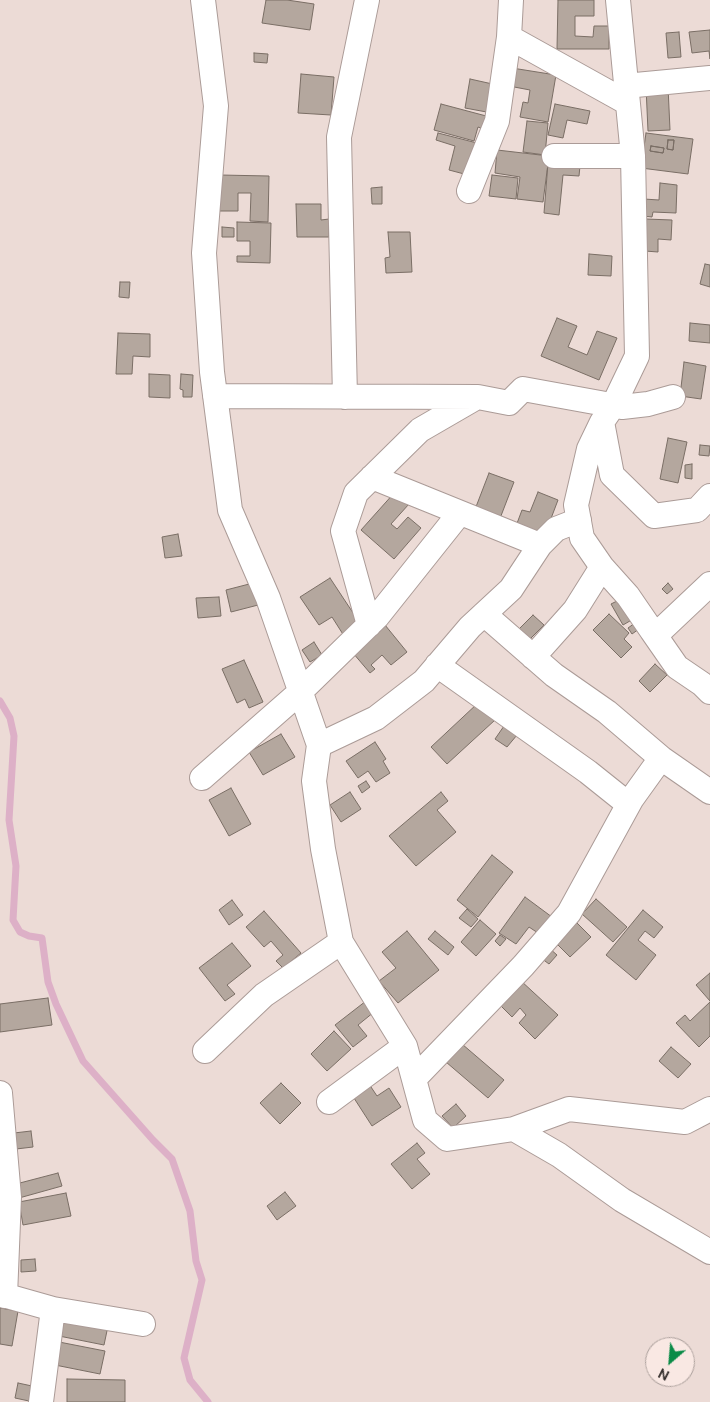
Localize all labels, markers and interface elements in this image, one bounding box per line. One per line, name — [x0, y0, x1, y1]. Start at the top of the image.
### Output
north arrow — [645, 1337, 695, 1387]
text: N — [655, 1365, 672, 1384]

